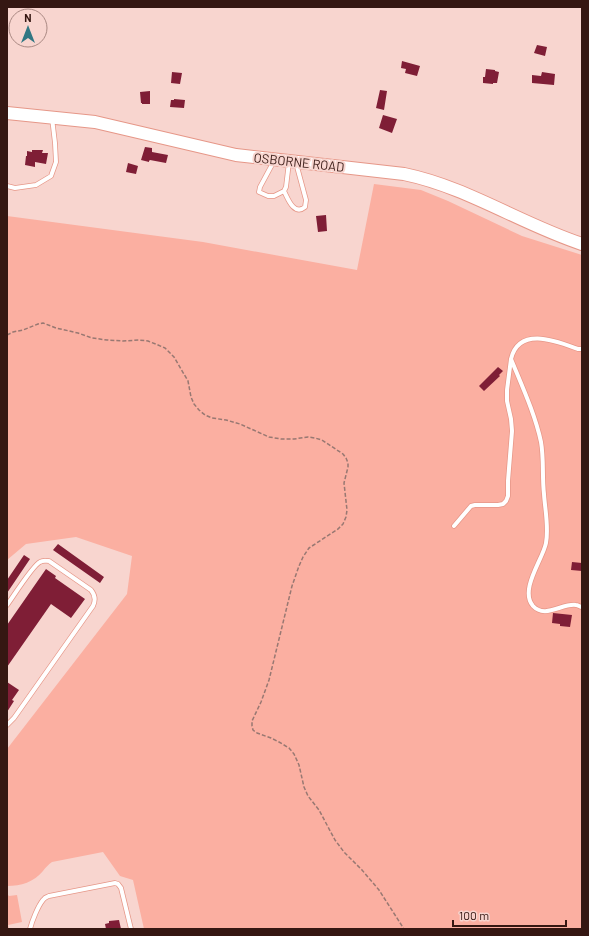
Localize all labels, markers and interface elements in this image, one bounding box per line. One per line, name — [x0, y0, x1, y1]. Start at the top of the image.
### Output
north arrow — [8, 8, 48, 48]
text: N — [24, 11, 32, 24]
street label: OSBORNE ROAD — [253, 149, 345, 175]
scale bar — [453, 902, 566, 928]
text: 100 m — [459, 908, 489, 922]

